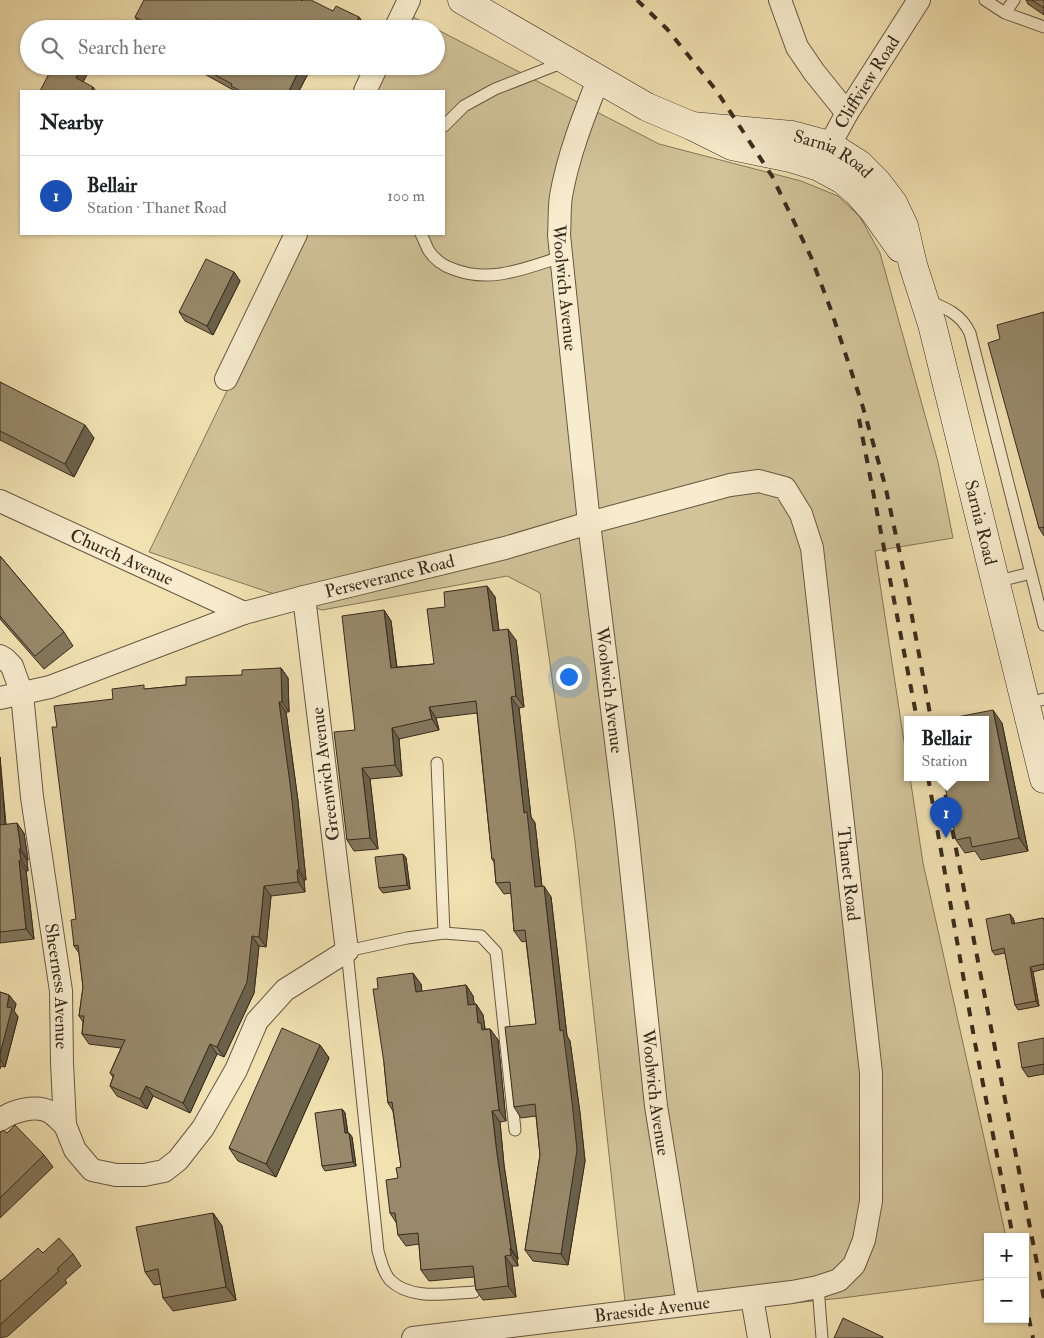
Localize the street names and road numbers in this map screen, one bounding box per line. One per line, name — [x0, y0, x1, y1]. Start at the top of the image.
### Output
street label: Cliffview Road — [830, 32, 905, 133]
street label: Sarnia Road — [791, 125, 878, 183]
street label: Woolwich Avenue — [546, 223, 582, 353]
street label: Sarnia Road — [959, 478, 1002, 568]
street label: Church Avenue — [66, 524, 177, 591]
street label: Perseverance Road — [322, 550, 457, 604]
street label: Woolwich Avenue — [590, 625, 628, 755]
street label: Greenwich Avenue — [306, 705, 345, 842]
street label: Thanet Road — [831, 826, 865, 922]
street label: Sheerness Avenue — [39, 922, 73, 1050]
street label: Woolwich Avenue — [636, 1027, 675, 1158]
street label: Braeside Avenue — [593, 1291, 712, 1328]

